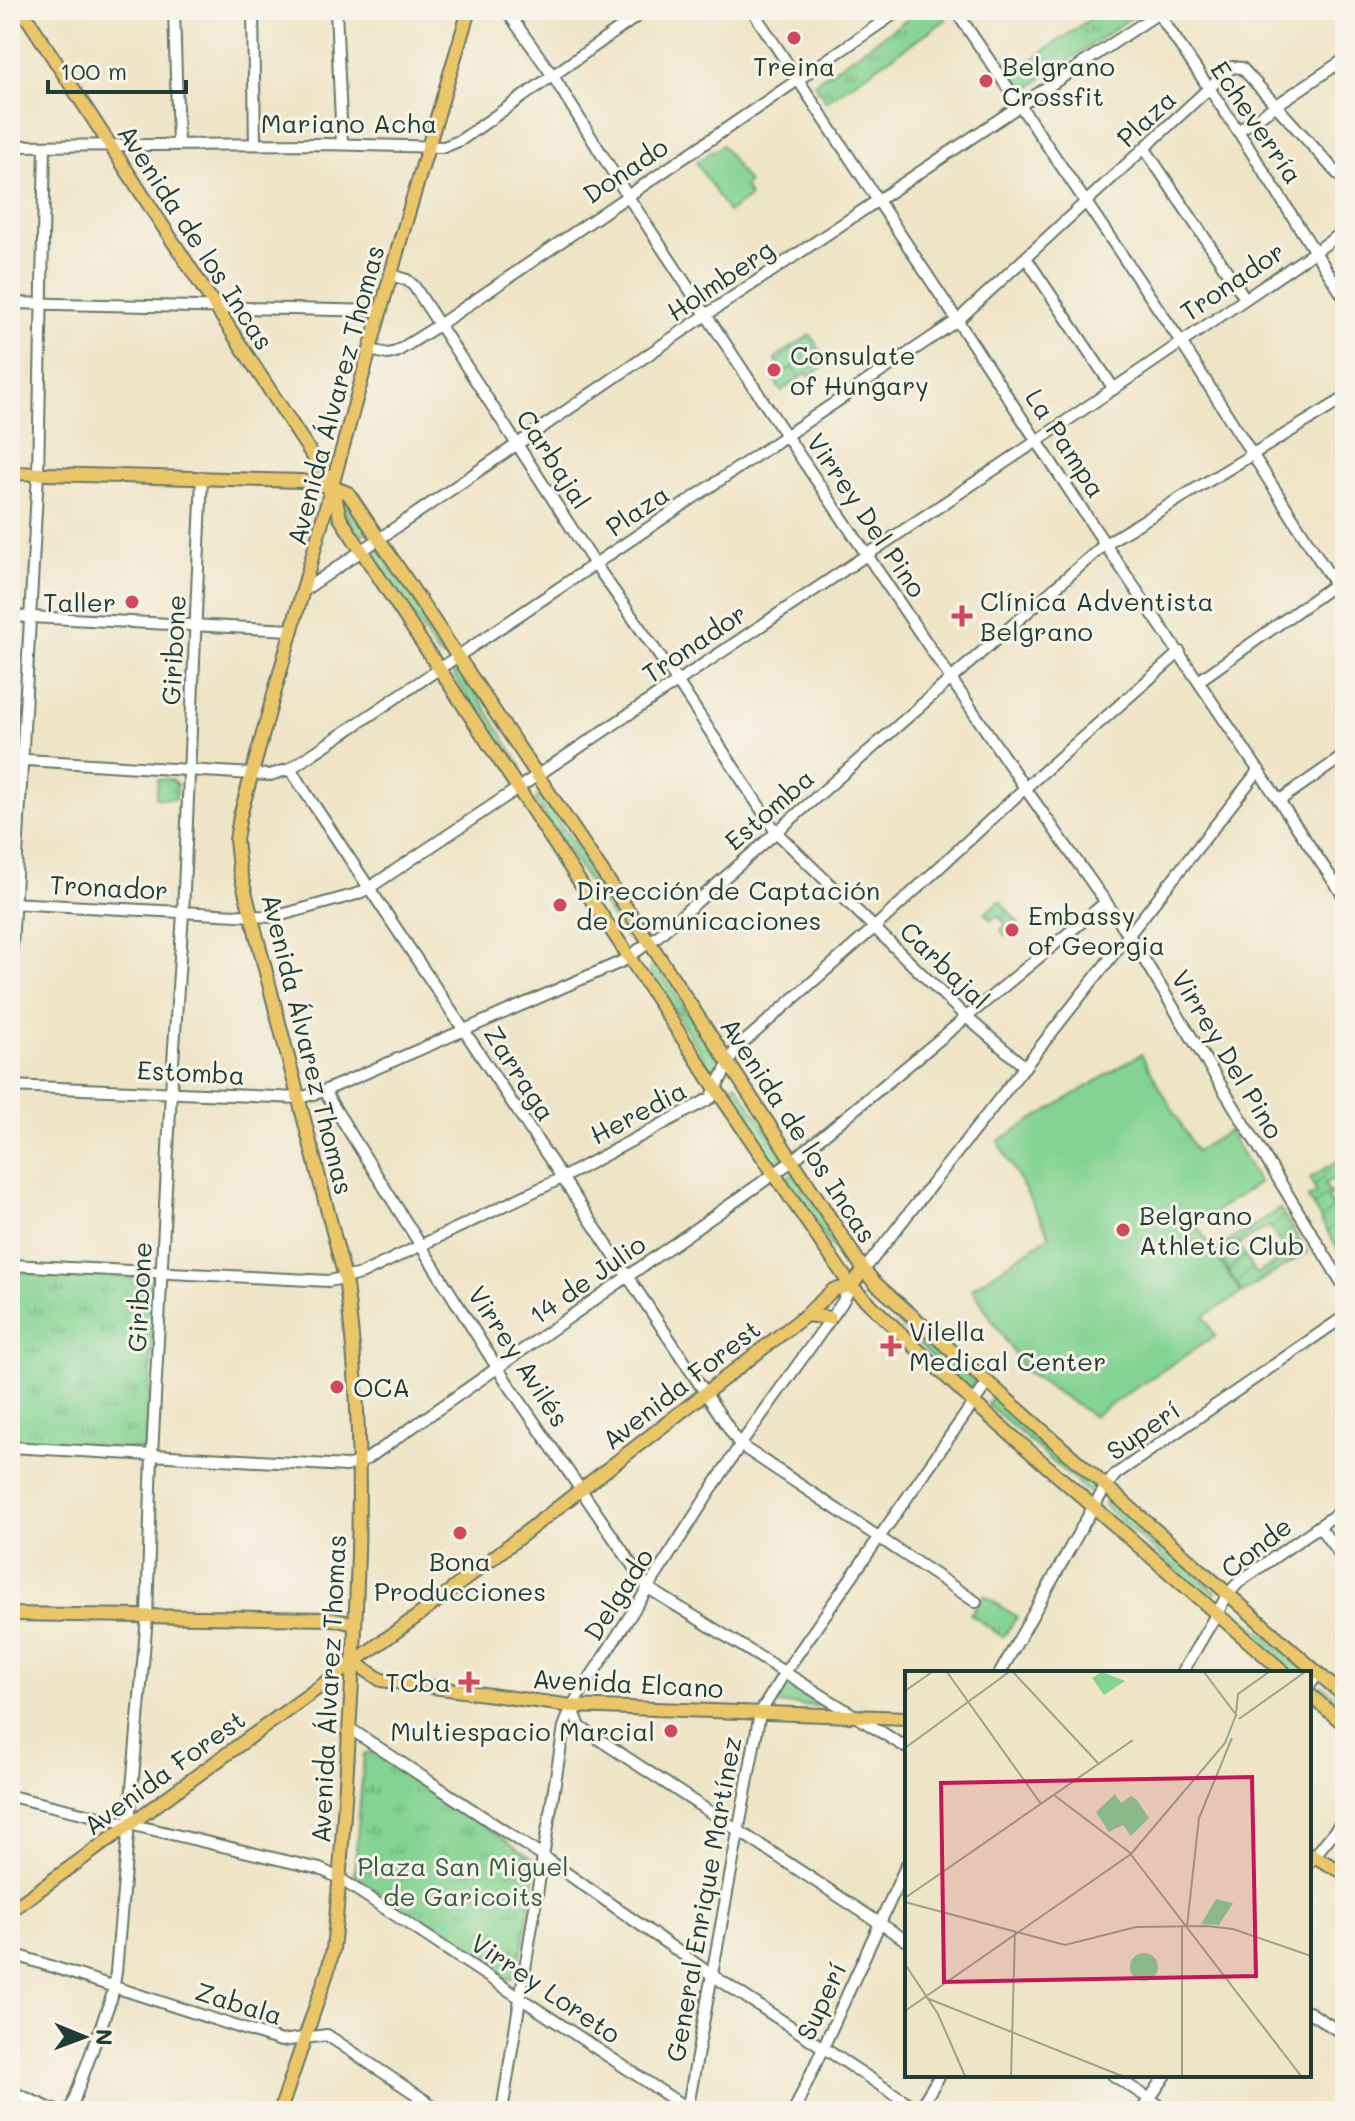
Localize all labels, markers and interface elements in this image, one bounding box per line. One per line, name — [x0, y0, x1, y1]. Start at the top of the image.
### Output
marker: Treina — [785, 29, 803, 47]
scale bar — [48, 44, 186, 94]
place label: Treina — [753, 49, 835, 83]
place label: Belgrano Crossfit — [1002, 49, 1115, 113]
street label: Echeverría — [1203, 54, 1311, 190]
text: 100 m — [60, 55, 127, 86]
marker: Belgrano Crossfit — [977, 72, 995, 90]
street label: Plaza — [1109, 82, 1183, 154]
street label: Mariano Acha — [261, 106, 437, 140]
street label: Avenida de los Incas — [110, 118, 282, 356]
street label: Donado — [576, 129, 674, 211]
street label: Holmberg — [660, 232, 780, 328]
street label: Tronador — [1173, 234, 1291, 328]
street label: Avenida Álvarez Thomas — [279, 241, 391, 549]
place label: Consulate of Hungary — [790, 338, 929, 402]
marker: Consulate of Hungary — [765, 361, 783, 379]
street label: La Pampa — [1018, 382, 1114, 504]
street label: Carbajal — [509, 403, 599, 515]
street label: Virrey Del Pino — [799, 426, 935, 604]
street label: Plaza — [599, 477, 675, 543]
place label: Clínica Adventista Belgrano — [980, 584, 1214, 648]
place label: Taller — [43, 585, 116, 619]
marker: Taller — [123, 593, 141, 611]
street label: Giribone — [153, 594, 193, 706]
street label: Tronador — [635, 596, 753, 690]
marker: Clínica Adventista Belgrano — [951, 605, 973, 627]
street label: Estomba — [717, 761, 821, 857]
street label: Tronador — [49, 867, 169, 907]
place label: Dirección de Captación de Comunicaciones — [576, 873, 880, 937]
street label: Avenida Álvarez Thomas — [254, 890, 362, 1198]
marker: Dirección de Captación de Comunicaciones — [551, 896, 569, 914]
place label: Embassy of Georgia — [1028, 898, 1165, 962]
street label: Carbajal — [893, 914, 997, 1016]
marker: Embassy of Georgia — [1003, 921, 1021, 939]
street label: Virrey Del Pino — [1164, 963, 1292, 1145]
street label: Avenida de los Incas — [713, 1011, 885, 1249]
street label: Zarraga — [477, 1019, 563, 1127]
street label: Estomba — [136, 1052, 246, 1092]
street label: Heredia — [584, 1072, 692, 1152]
place label: Belgrano Athletic Club — [1139, 1198, 1305, 1262]
marker: Belgrano Athletic Club — [1114, 1221, 1132, 1239]
street label: 14 de Julio — [522, 1227, 652, 1331]
street label: Giribone — [119, 1241, 159, 1353]
street label: Virrey Avilés — [461, 1279, 577, 1433]
street label: Avenida Forest — [595, 1312, 767, 1456]
place label: Vilella Medical Center — [909, 1314, 1106, 1378]
marker: Vilella Medical Center — [880, 1335, 902, 1357]
place label: OCA — [353, 1370, 410, 1404]
marker: OCA — [328, 1378, 346, 1396]
street label: Superí — [1100, 1392, 1186, 1468]
street label: Conde — [1214, 1509, 1298, 1585]
marker: Bona Producciones — [451, 1524, 469, 1542]
street label: Avenida Álvarez Thomas — [303, 1534, 353, 1844]
street label: Delgado — [576, 1541, 660, 1647]
place label: Bona Producciones — [374, 1544, 546, 1608]
street label: Avenida Elcano — [532, 1661, 724, 1705]
place label: TCba — [385, 1665, 451, 1699]
marker: TCba — [458, 1671, 480, 1693]
inset map — [905, 1671, 1311, 2077]
street label: Avenida Forest — [76, 1702, 252, 1842]
place label: Multiespacio Marcial — [390, 1714, 655, 1748]
marker: Multiespacio Marcial — [662, 1722, 680, 1740]
street label: General Enrique Martínez — [658, 1734, 748, 2064]
park label: Plaza San Miguel de Garicoits — [357, 1849, 569, 1913]
street label: Virrey Loreto — [464, 1925, 628, 2051]
street label: Superí — [788, 1957, 854, 2045]
street label: Zabala — [191, 1974, 287, 2032]
north arrow — [44, 1997, 124, 2077]
text: N — [90, 2029, 119, 2046]

